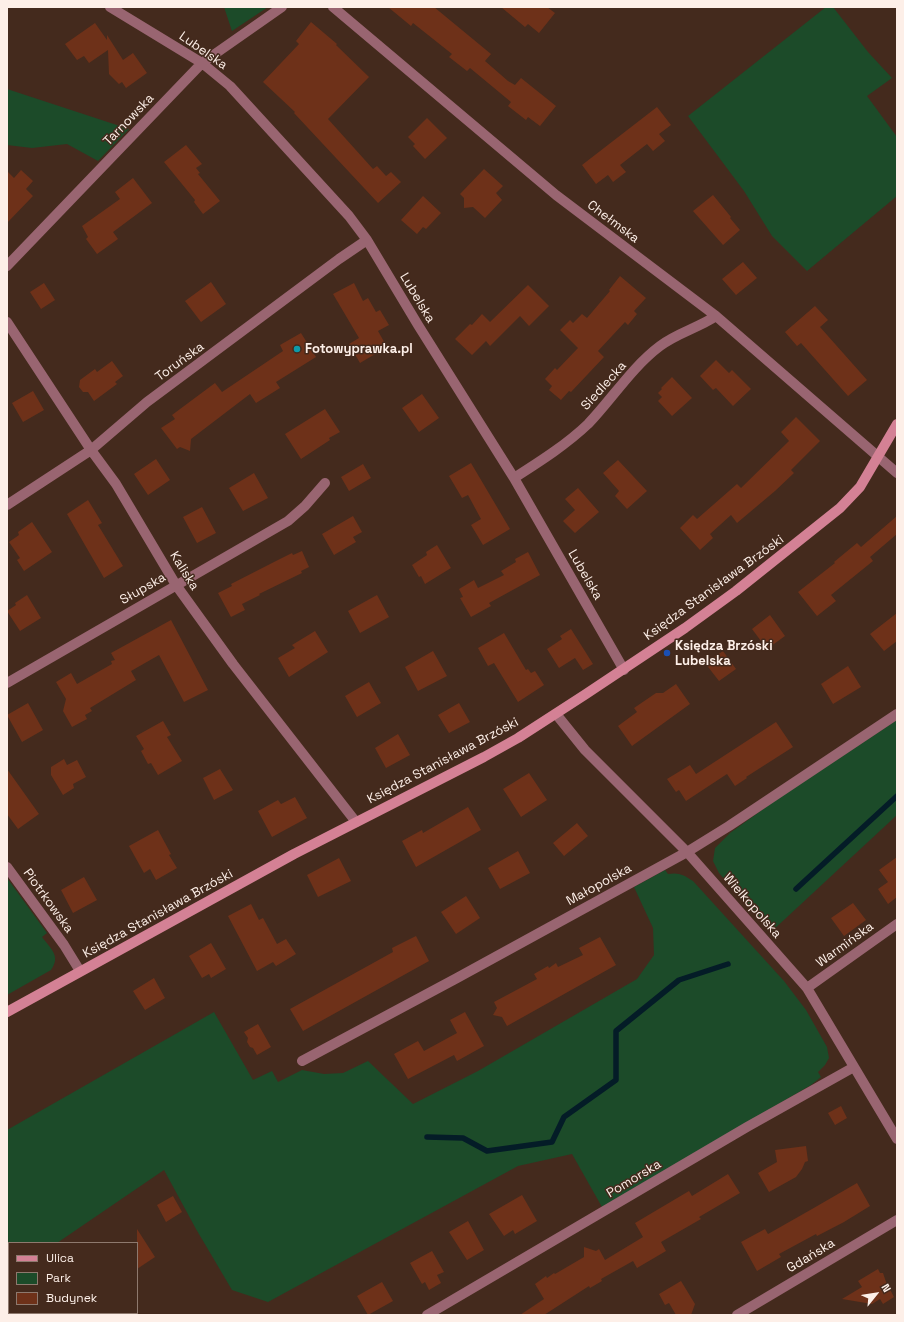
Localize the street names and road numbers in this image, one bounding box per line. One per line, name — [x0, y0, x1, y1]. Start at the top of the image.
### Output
street label: Lubelska — [176, 29, 230, 73]
street label: Tarnowska — [100, 91, 158, 149]
street label: Chełmska — [584, 197, 642, 247]
street label: Lubelska — [396, 270, 438, 326]
street label: Toruńska — [153, 339, 207, 385]
street label: Siedlecka — [578, 358, 630, 414]
street label: Księdza Stanisława Brzóski — [641, 532, 787, 644]
street label: Lubelska — [564, 547, 606, 603]
street label: Kaliska — [166, 549, 202, 593]
street label: Słupska — [117, 570, 169, 608]
street label: Księdza Stanisława Brzóski — [365, 714, 521, 808]
street label: Małopolska — [564, 861, 634, 909]
street label: Piotrkowska — [19, 866, 77, 936]
street label: Księdza Stanisława Brzóski — [80, 866, 236, 962]
street label: Wielkopolska — [720, 870, 784, 942]
street label: Warmińska — [813, 919, 877, 971]
street label: Pomorska — [604, 1157, 664, 1201]
street label: Gdańska — [784, 1236, 838, 1276]

